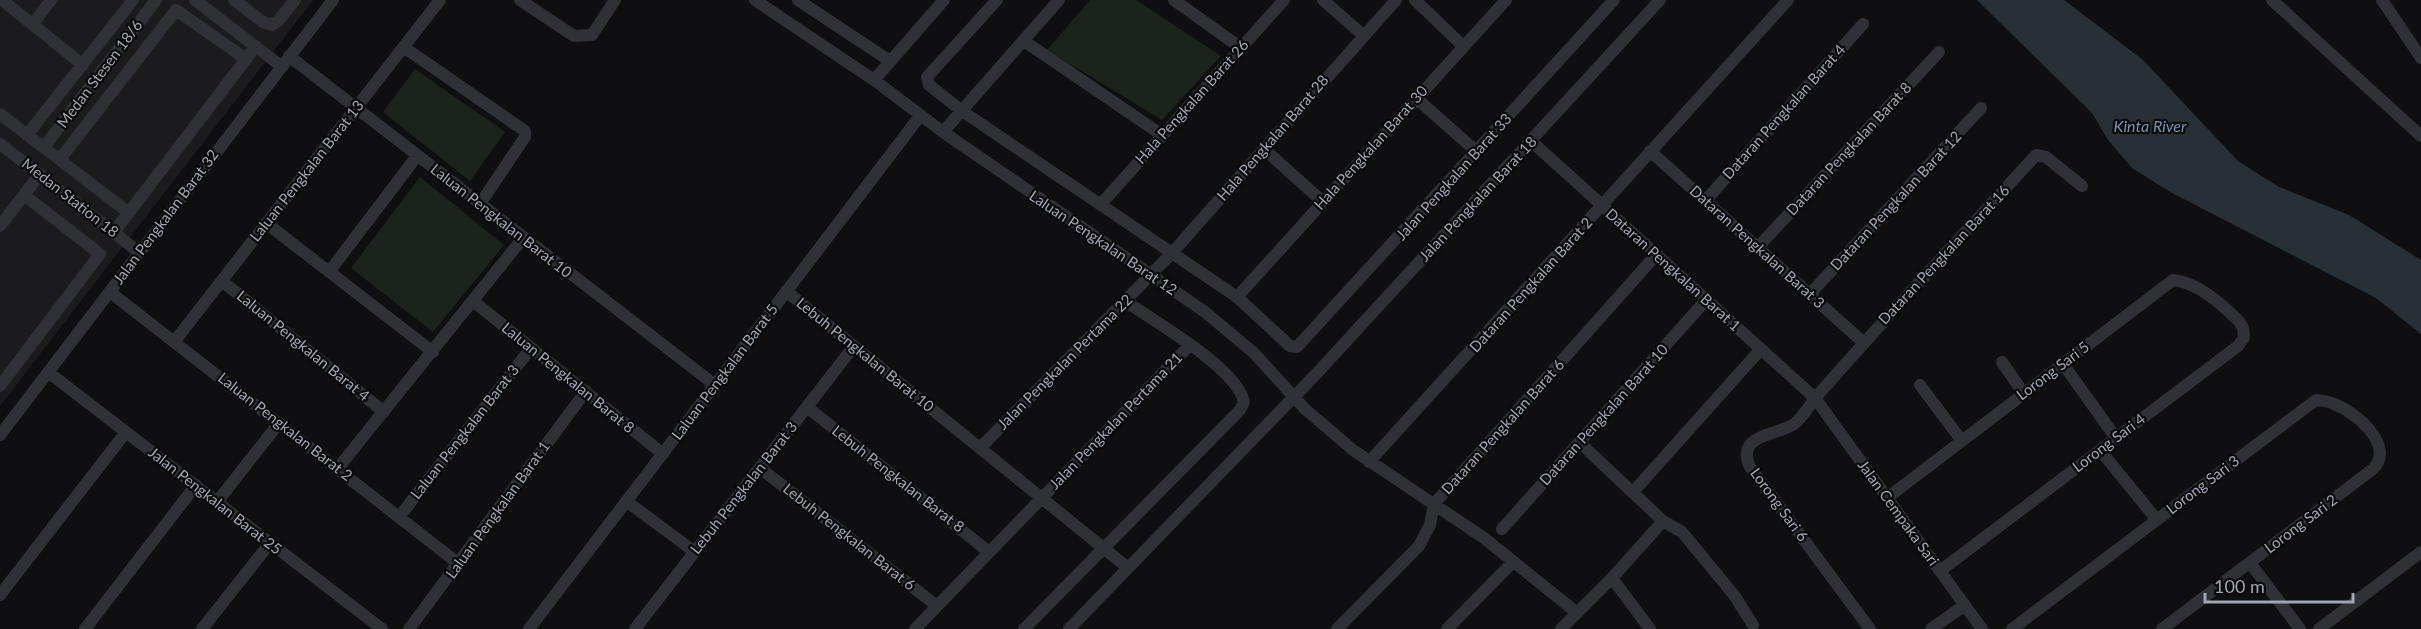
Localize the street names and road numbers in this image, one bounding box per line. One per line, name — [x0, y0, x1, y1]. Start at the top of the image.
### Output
street label: Medan Stesen 18/6 — [53, 16, 146, 131]
street label: Hala Pengkalan Barat 26 — [1131, 35, 1252, 167]
street label: Dataran Pengkalan Barat 4 — [1718, 40, 1849, 182]
street label: Hala Pengkalan Barat 28 — [1213, 71, 1332, 204]
street label: Dataran Pengkalan Barat 8 — [1782, 78, 1915, 218]
street label: Hala Pengkalan Barat 30 — [1310, 81, 1431, 213]
street label: Laluan Pengkalan Barat 13 — [246, 96, 367, 245]
street label: Jalan Pengkalan Barat 33 — [1392, 109, 1515, 243]
street label: Dataran Pengkalan Barat 12 — [1826, 127, 1965, 274]
street label: Jalan Pengkalan Barat 18 — [1415, 132, 1540, 264]
street label: Jalan Pengkalan Barat 32 — [109, 145, 222, 287]
street label: Medan Station 18 — [19, 154, 122, 240]
street label: Laluan Pengkalan Barat 10 — [427, 160, 576, 281]
street label: Dataran Pengkalan Barat 3 — [1687, 181, 1829, 312]
street label: Dataran Pengkalan Barat 16 — [1874, 181, 2013, 328]
street label: Laluan Pengkalan Barat 12 — [1026, 186, 1181, 298]
street label: Dataran Pengkalan Barat 1 — [1603, 204, 1745, 335]
street label: Dataran Pengkalan Barat 2 — [1465, 213, 1596, 355]
street label: Laluan Pengkalan Barat 4 — [234, 286, 374, 404]
street label: Jalan Pengkalan Pertama 22 — [993, 290, 1136, 433]
street label: Lebuh Pengkalan Barat 10 — [793, 293, 938, 415]
street label: Laluan Pengkalan Barat 5 — [667, 300, 781, 443]
street label: Laluan Pengkalan Barat 8 — [499, 318, 639, 436]
street label: Lorong Sari 5 — [2012, 337, 2092, 403]
street label: Dataran Pengkalan Barat 10 — [1535, 340, 1672, 489]
street label: Jalan Pengkalan Pertama 21 — [1045, 348, 1186, 493]
street label: Dataran Pengkalan Barat 6 — [1437, 355, 1568, 497]
street label: Laluan Pengkalan Barat 3 — [406, 361, 522, 502]
street label: Laluan Pengkalan Barat 2 — [215, 368, 356, 484]
street label: Lorong Sari 4 — [2068, 409, 2149, 475]
street label: Lebuh Pengkalan Barat 3 — [686, 418, 800, 557]
street label: Lebuh Pengkalan Barat 8 — [829, 421, 968, 535]
street label: Laluan Pengkalan Barat 1 — [441, 437, 553, 582]
street label: Jalan Pengkalan Barat 25 — [145, 443, 286, 558]
street label: Lorong Sari 3 — [2162, 451, 2242, 517]
street label: Jalan Cempaka Sari — [1854, 456, 1943, 569]
street label: Lorong Sari 6 — [1747, 464, 1813, 545]
street label: Lebuh Pengkalan Barat 6 — [780, 479, 919, 594]
street label: Lorong Sari 2 — [2260, 490, 2340, 556]

